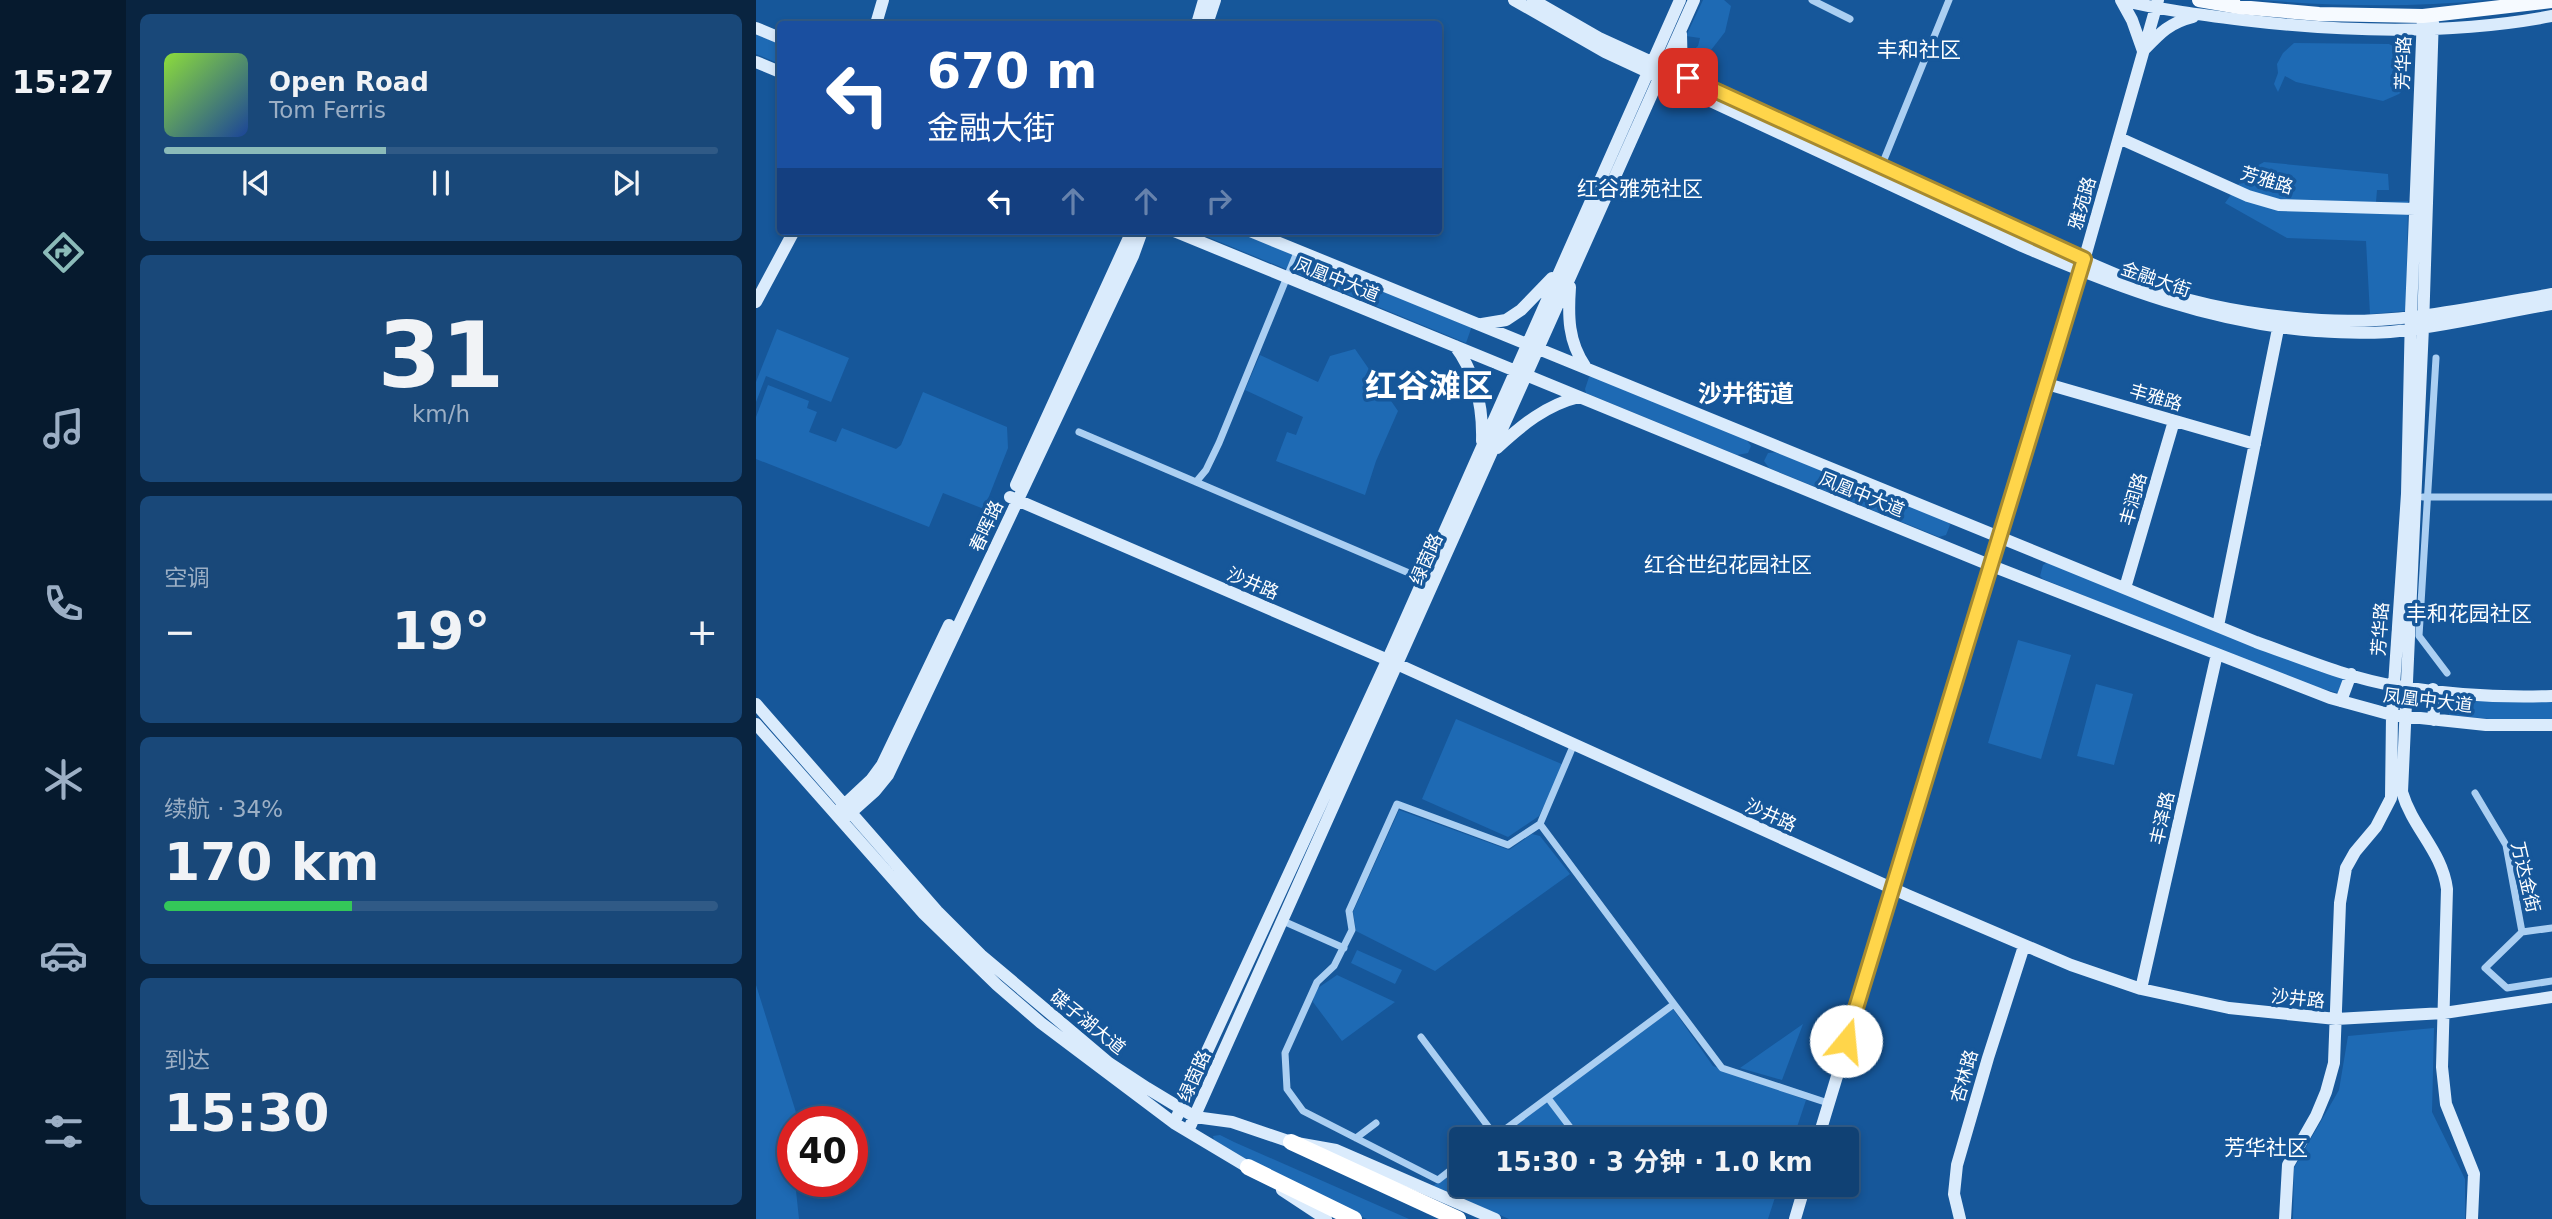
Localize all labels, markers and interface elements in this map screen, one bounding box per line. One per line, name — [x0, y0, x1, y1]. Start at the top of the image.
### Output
street label: 芳华路 — [2392, 36, 2414, 90]
district label: 丰和社区 — [1877, 38, 1961, 62]
text: 670 m — [927, 43, 1097, 100]
pin — [1658, 48, 1718, 108]
icon: left — [812, 49, 903, 140]
icon: arrive — [1669, 59, 1707, 97]
text: 15:27 — [12, 63, 114, 101]
text: Open Road — [269, 67, 429, 97]
text: Tom Ferris — [269, 97, 386, 123]
text: 金融大街 — [927, 109, 1055, 147]
street label: 芳雅路 — [2238, 162, 2296, 198]
icon: previous — [237, 164, 275, 202]
icon: pause — [422, 164, 460, 202]
icon: next — [607, 164, 645, 202]
street label: 雅苑路 — [2064, 174, 2100, 232]
district label: 红谷雅苑社区 — [1577, 177, 1703, 201]
icon: left — [981, 182, 1019, 220]
icon: ahead — [1054, 182, 1092, 220]
icon: ahead — [1127, 182, 1165, 220]
icon: right — [1200, 182, 1238, 220]
icon: directions — [39, 228, 88, 277]
street label: 凤凰中大道 — [1291, 252, 1383, 306]
street label: 金融大街 — [2119, 257, 2193, 301]
text: 31 — [378, 303, 504, 408]
district label: 红谷滩区 — [1365, 367, 1493, 405]
street label: 丰雅路 — [2127, 379, 2185, 415]
district label: 沙井街道 — [1698, 380, 1794, 408]
text: km/h — [412, 401, 470, 427]
icon: music — [39, 404, 88, 453]
street label: 凤凰中大道 — [1816, 467, 1908, 521]
street label: 丰润路 — [2115, 470, 2151, 528]
street label: 春晖路 — [965, 497, 1007, 555]
street label: 绿茵路 — [1405, 530, 1447, 588]
district label: 红谷世纪花园社区 — [1644, 553, 1812, 577]
street label: 沙井路 — [1224, 563, 1282, 603]
text: 空调 — [164, 565, 210, 591]
icon: phone — [39, 579, 88, 628]
text: 19° — [392, 601, 490, 661]
street label: 芳华路 — [2368, 601, 2392, 657]
district label: 丰和花园社区 — [2406, 602, 2532, 626]
text: − — [164, 610, 196, 654]
text: + — [686, 610, 718, 654]
street label: 凤凰中大道 — [2382, 684, 2474, 716]
icon: climate — [39, 755, 88, 804]
street label: 丰泽路 — [2146, 789, 2178, 847]
street label: 沙井路 — [1742, 794, 1800, 836]
text: 续航 · 34% — [164, 796, 283, 822]
text: 170 km — [164, 832, 379, 892]
street label: 万达金街 — [2508, 840, 2544, 914]
icon: car — [39, 931, 88, 980]
street label: 沙井路 — [2270, 985, 2326, 1011]
street label: 碟子湖大道 — [1046, 986, 1130, 1058]
position arrow — [1809, 1004, 1883, 1078]
text: 到达 — [164, 1047, 210, 1073]
street label: 绿茵路 — [1173, 1047, 1215, 1105]
street label: 杏林路 — [1946, 1047, 1982, 1105]
text: 15:30 — [164, 1083, 330, 1143]
speed limit sign: 40 — [777, 1106, 868, 1197]
icon: filters — [39, 1107, 88, 1156]
district label: 芳华社区 — [2224, 1136, 2308, 1160]
text: 15:30 · 3 分钟 · 1.0 km — [1495, 1147, 1813, 1177]

